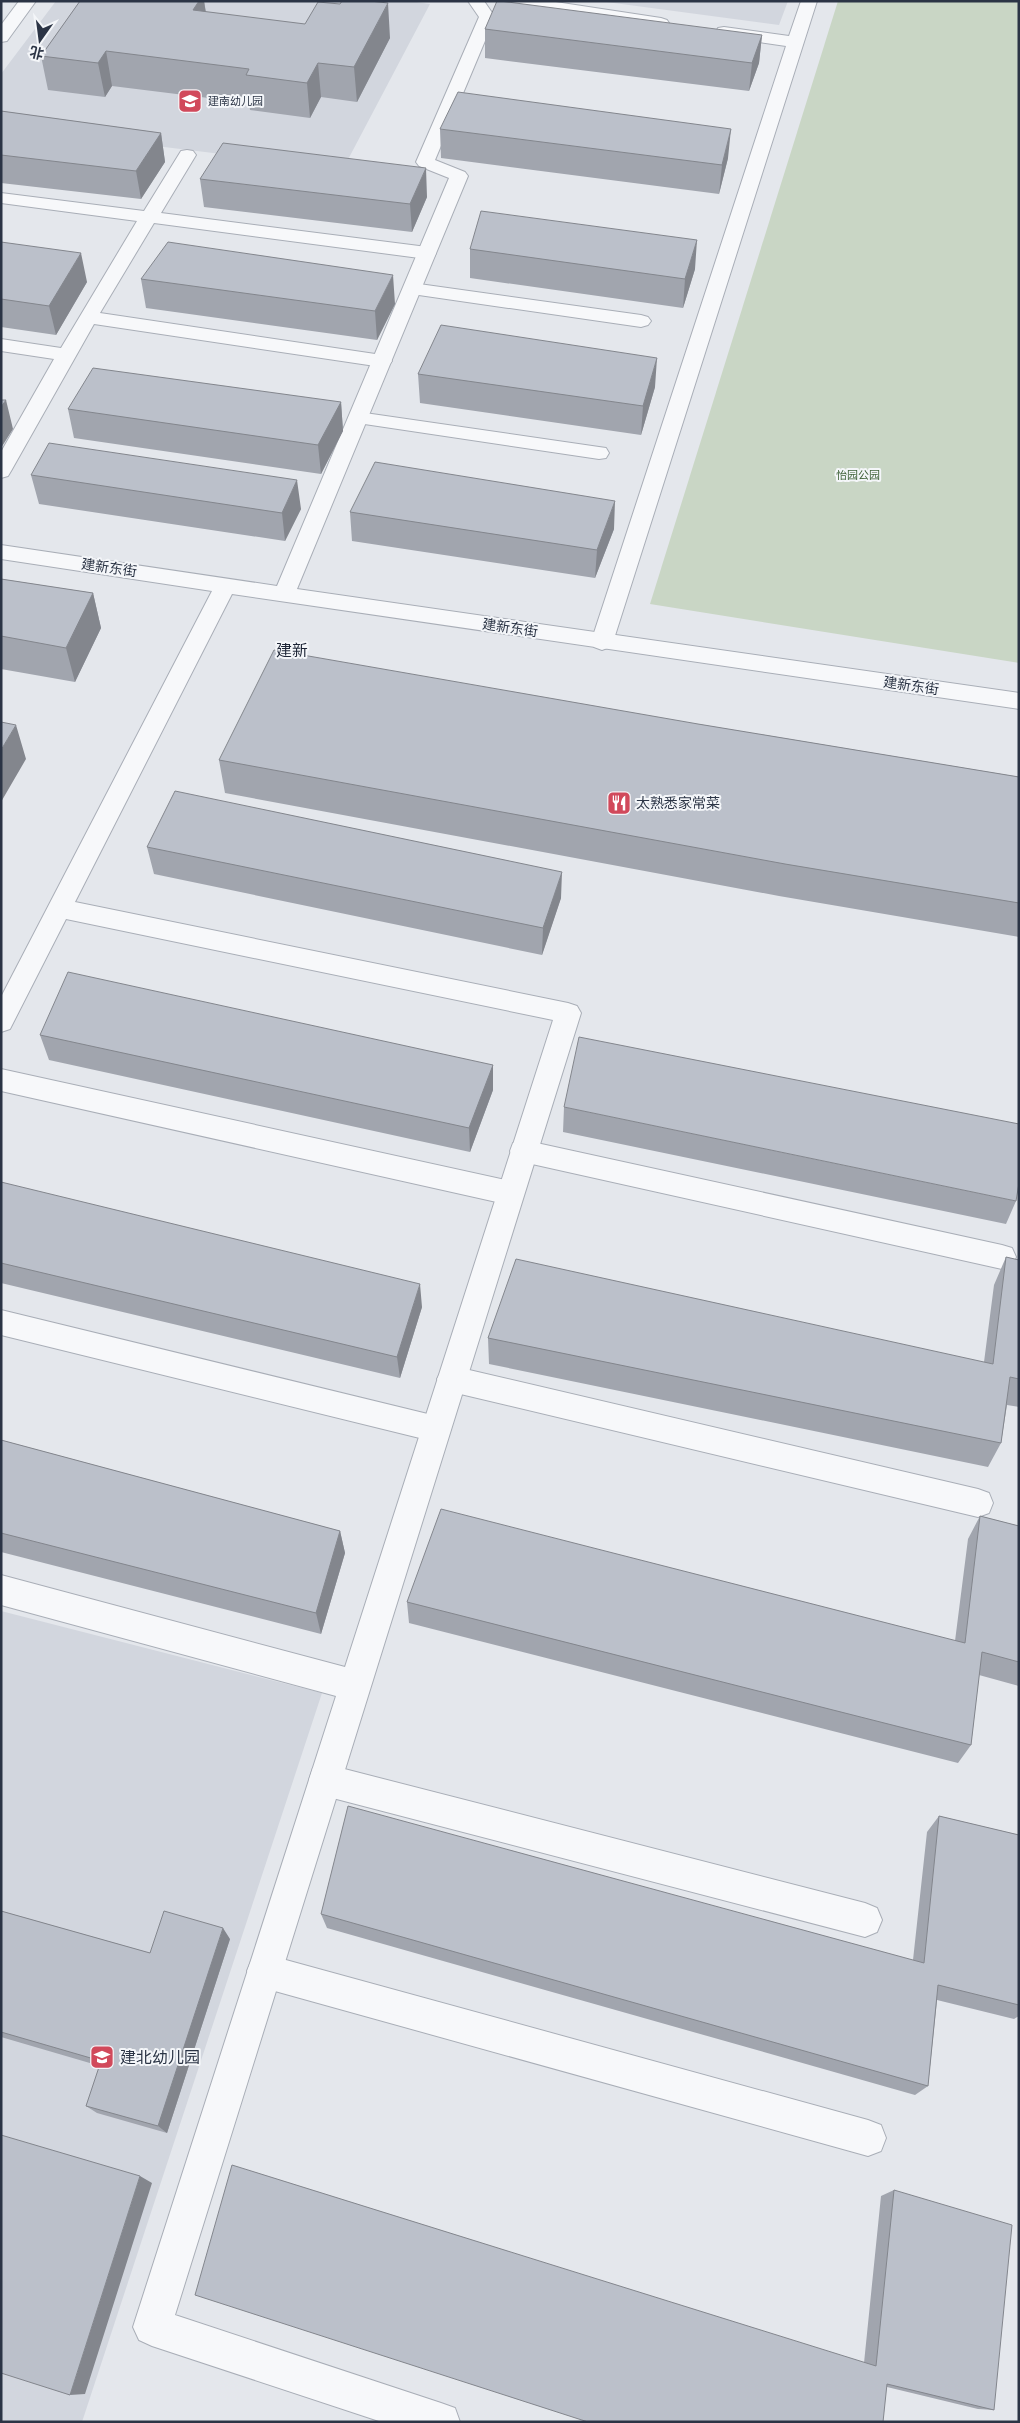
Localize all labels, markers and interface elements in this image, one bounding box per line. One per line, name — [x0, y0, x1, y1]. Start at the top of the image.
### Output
north arrow — [15, 15, 65, 65]
text: 北 — [28, 42, 46, 62]
school or university icon: 建南幼儿园 — [177, 88, 203, 114]
place label: 建南幼儿园 — [208, 95, 263, 108]
park label: 怡园公园 — [836, 469, 880, 482]
street label: 建新东街 — [80, 556, 138, 580]
street label: 建新东街 — [481, 616, 539, 640]
district label: 建新 — [276, 641, 308, 660]
street label: 建新东街 — [882, 674, 940, 698]
restaurant icon: 太熟悉家常菜 — [606, 790, 632, 816]
place label: 太熟悉家常菜 — [636, 795, 720, 812]
school or university icon: 建北幼儿园 — [89, 2044, 115, 2070]
place label: 建北幼儿园 — [120, 2048, 200, 2067]

